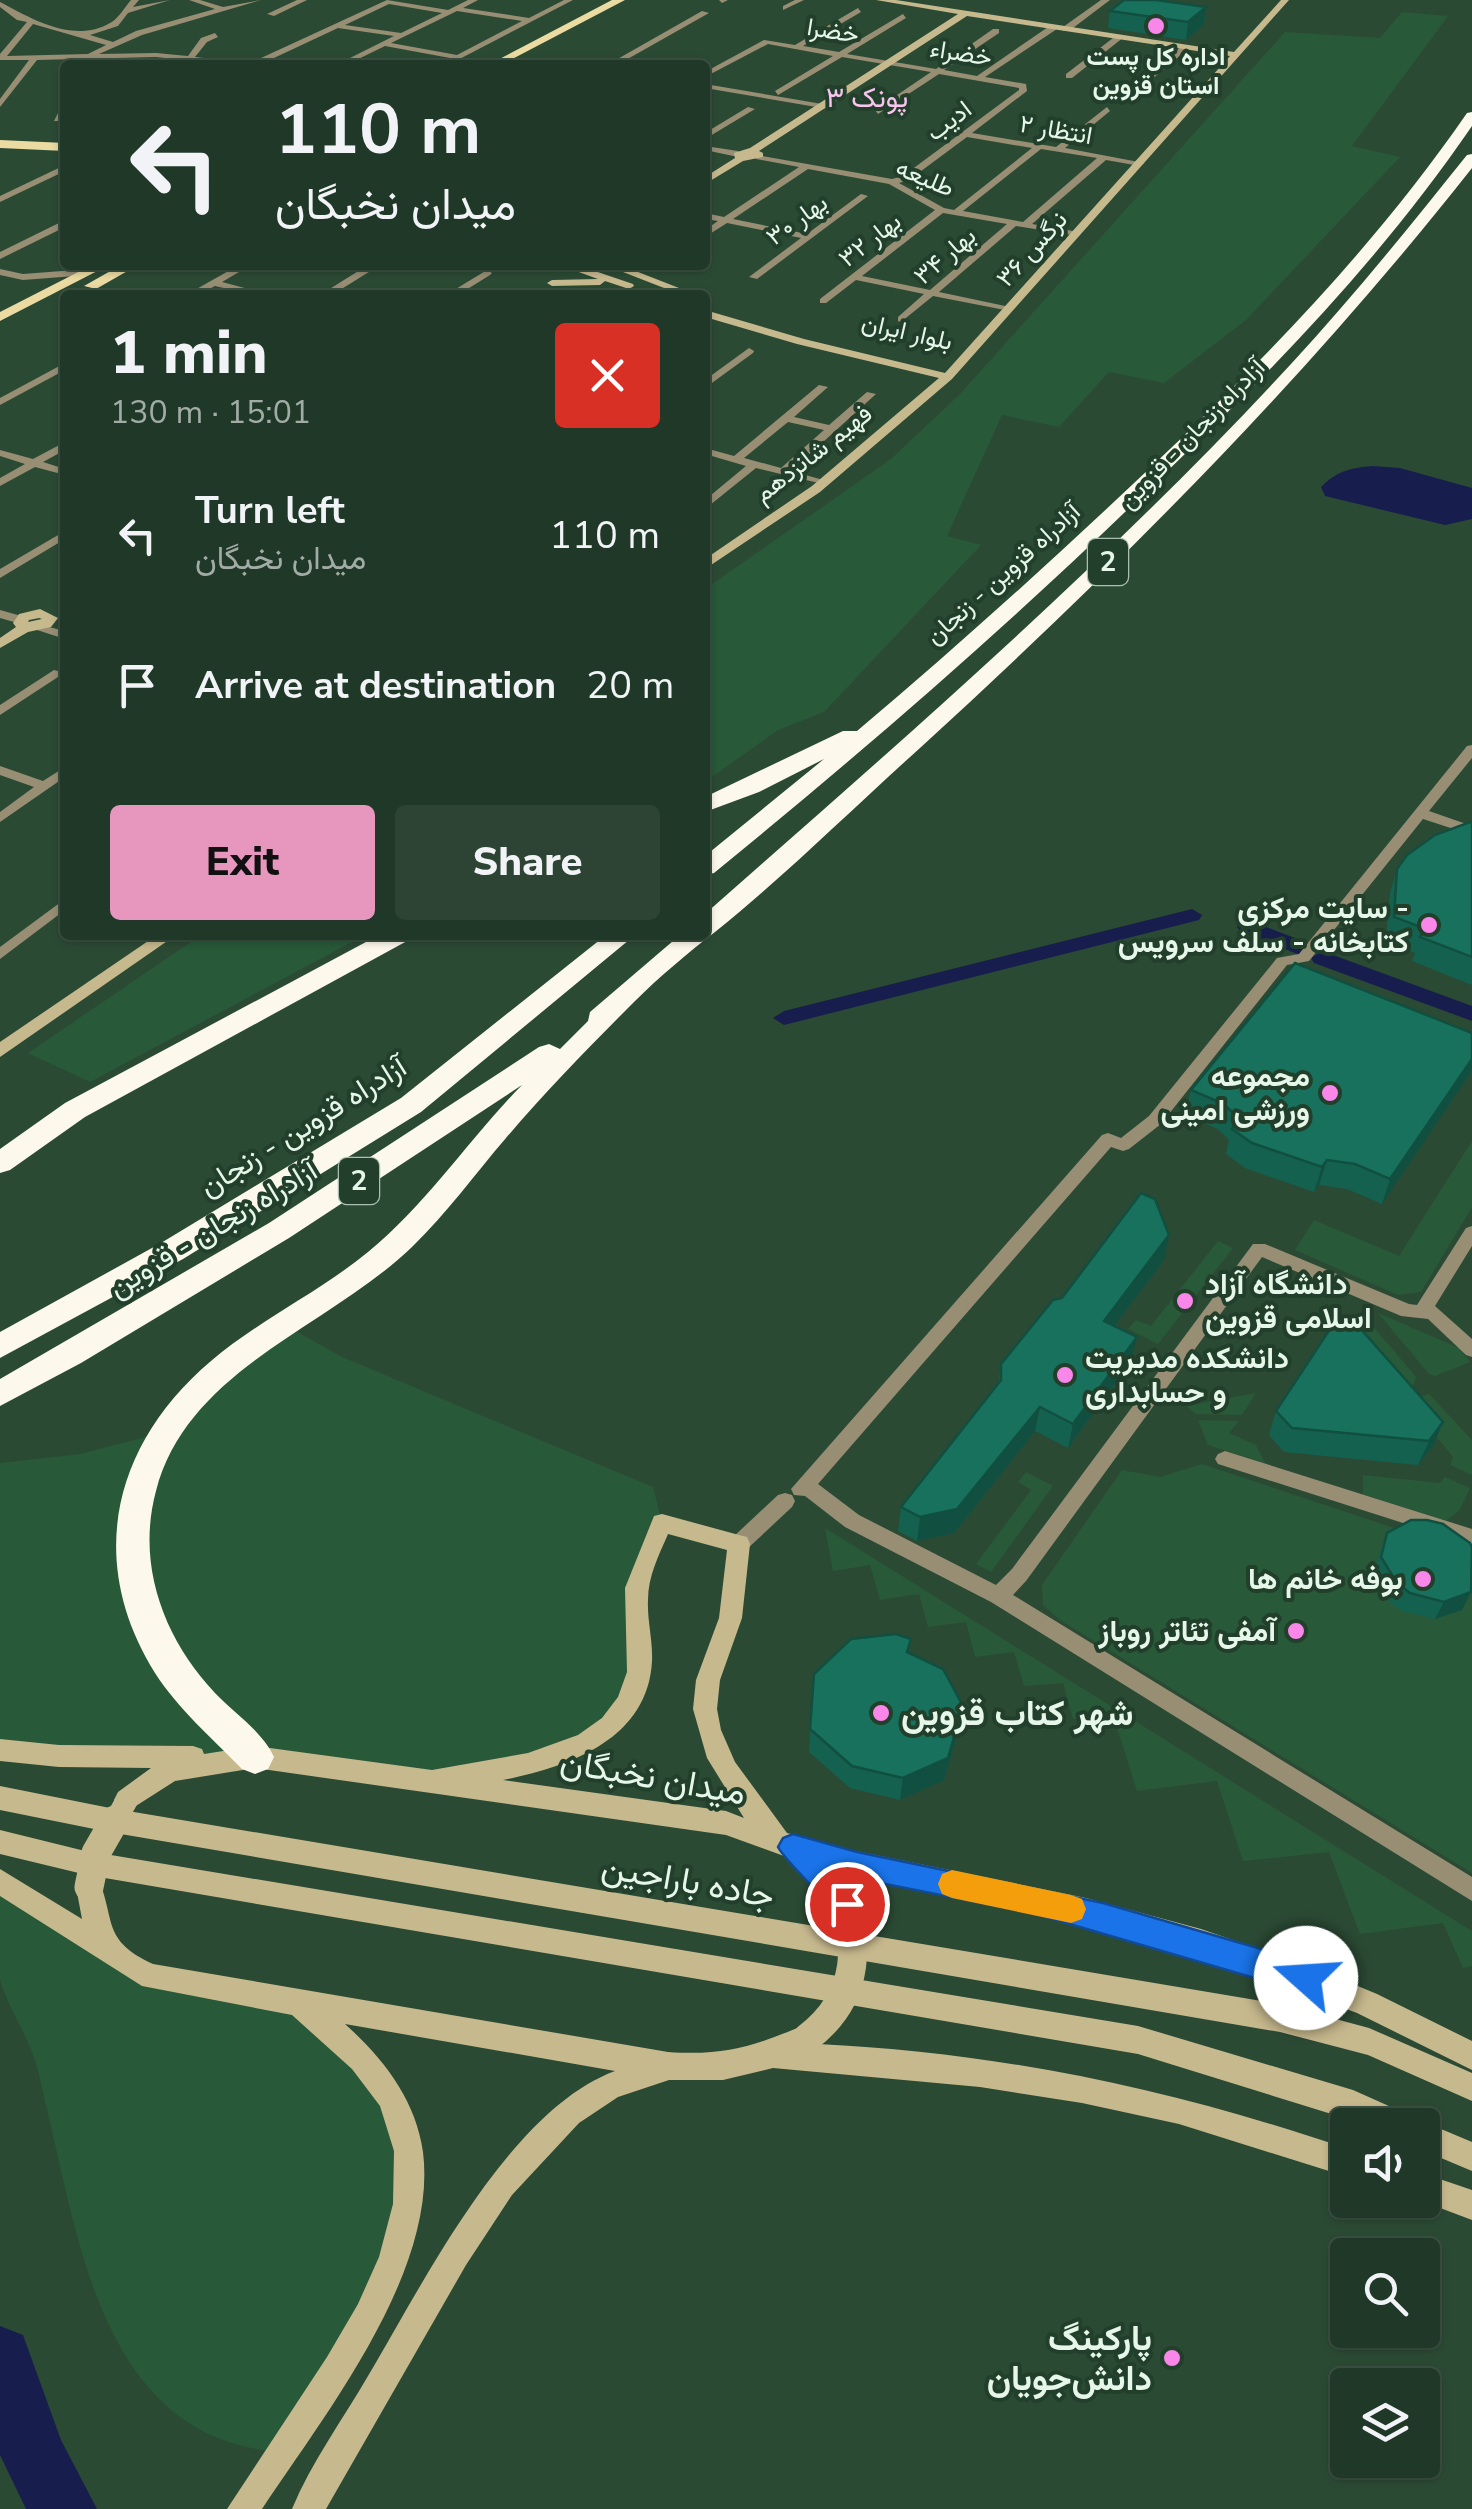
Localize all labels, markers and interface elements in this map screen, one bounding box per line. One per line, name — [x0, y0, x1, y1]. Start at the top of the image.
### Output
street label: خضرا — [805, 10, 861, 52]
marker: اداره کل پست استان قزوین — [1145, 15, 1167, 37]
street label: خضراء — [928, 31, 994, 75]
place label: اداره کل پست استان قزوین — [1086, 40, 1226, 103]
district label: پونک ۳ — [826, 79, 908, 117]
text: 110 m — [275, 82, 481, 178]
street label: ادیب — [919, 93, 979, 149]
icon: left — [110, 100, 240, 230]
street label: انتظار ۲ — [1017, 107, 1095, 153]
street label: طلیعه — [890, 151, 960, 205]
text: میدان نخبگان — [275, 174, 516, 235]
street label: بهار ۳۰ — [759, 186, 835, 254]
street label: نرگس ۳۶ — [989, 204, 1075, 294]
street label: بهار ۳۲ — [832, 205, 908, 275]
street label: بهار ۳۴ — [907, 220, 983, 292]
street label: بلوار ایران — [858, 305, 956, 359]
text: 1 min — [110, 312, 268, 394]
button: close — [555, 323, 660, 428]
street label: آزادراه زنجان - قزوین — [1111, 350, 1274, 517]
text: 130 m · 15:01 — [110, 391, 311, 434]
street label: فهیم شانزدهم — [747, 397, 879, 511]
text: Turn left — [195, 485, 345, 536]
street label: آزادراه قزوین - زنجان — [918, 494, 1089, 653]
icon: left — [110, 508, 165, 563]
text: 110 m — [549, 510, 660, 561]
text: میدان نخبگان — [195, 537, 366, 580]
road number: 2 — [1088, 539, 1128, 585]
icon: arrive — [110, 658, 165, 713]
text: Arrive at destination — [195, 660, 556, 711]
text: 20 m — [586, 660, 674, 711]
button: Exit — [110, 805, 375, 920]
button: Share — [395, 805, 660, 920]
place label: سایت مرکزی - کتابخانه - سلف سرویس — [1118, 888, 1409, 963]
marker: سایت مرکزی - کتابخانه - سلف سرویس — [1418, 914, 1440, 936]
street label: آزادراه قزوین - زنجان — [192, 1046, 416, 1207]
place label: مجموعه ورزشی امینی — [1161, 1056, 1310, 1131]
marker: مجموعه ورزشی امینی — [1319, 1082, 1341, 1104]
street label: آزادراه زنجان - قزوین — [101, 1149, 327, 1308]
road number: 2 — [339, 1158, 379, 1204]
place label: دانشگاه آزاد اسلامی قزوین — [1205, 1264, 1372, 1339]
marker: دانشگاه آزاد اسلامی قزوین — [1174, 1290, 1196, 1312]
place label: دانشکده مدیریت و حسابداری — [1085, 1338, 1289, 1413]
marker: دانشکده مدیریت و حسابداری — [1054, 1364, 1076, 1386]
place label: بوفه خانم ها — [1248, 1559, 1403, 1600]
marker: بوفه خانم ها — [1412, 1568, 1434, 1590]
place label: آمفی تئاتر روباز — [1098, 1611, 1278, 1652]
marker: آمفی تئاتر روباز — [1285, 1620, 1307, 1642]
place label: شهر کتاب قزوین — [901, 1690, 1133, 1737]
marker: شهر کتاب قزوین — [870, 1702, 892, 1724]
street label: میدان نخبگان — [557, 1738, 749, 1816]
street label: جاده باراجین — [598, 1843, 778, 1919]
pin — [805, 1862, 890, 1947]
icon: arrive — [820, 1877, 875, 1932]
position arrow — [1254, 1926, 1358, 2030]
map controls — [1330, 2108, 1440, 2478]
button: sound — [1330, 2108, 1440, 2218]
button: search — [1330, 2238, 1440, 2348]
place label: پارکینگ دانش‌جویان — [987, 2315, 1152, 2402]
marker: پارکینگ دانش‌جویان — [1161, 2347, 1183, 2369]
button: layers — [1330, 2368, 1440, 2478]

